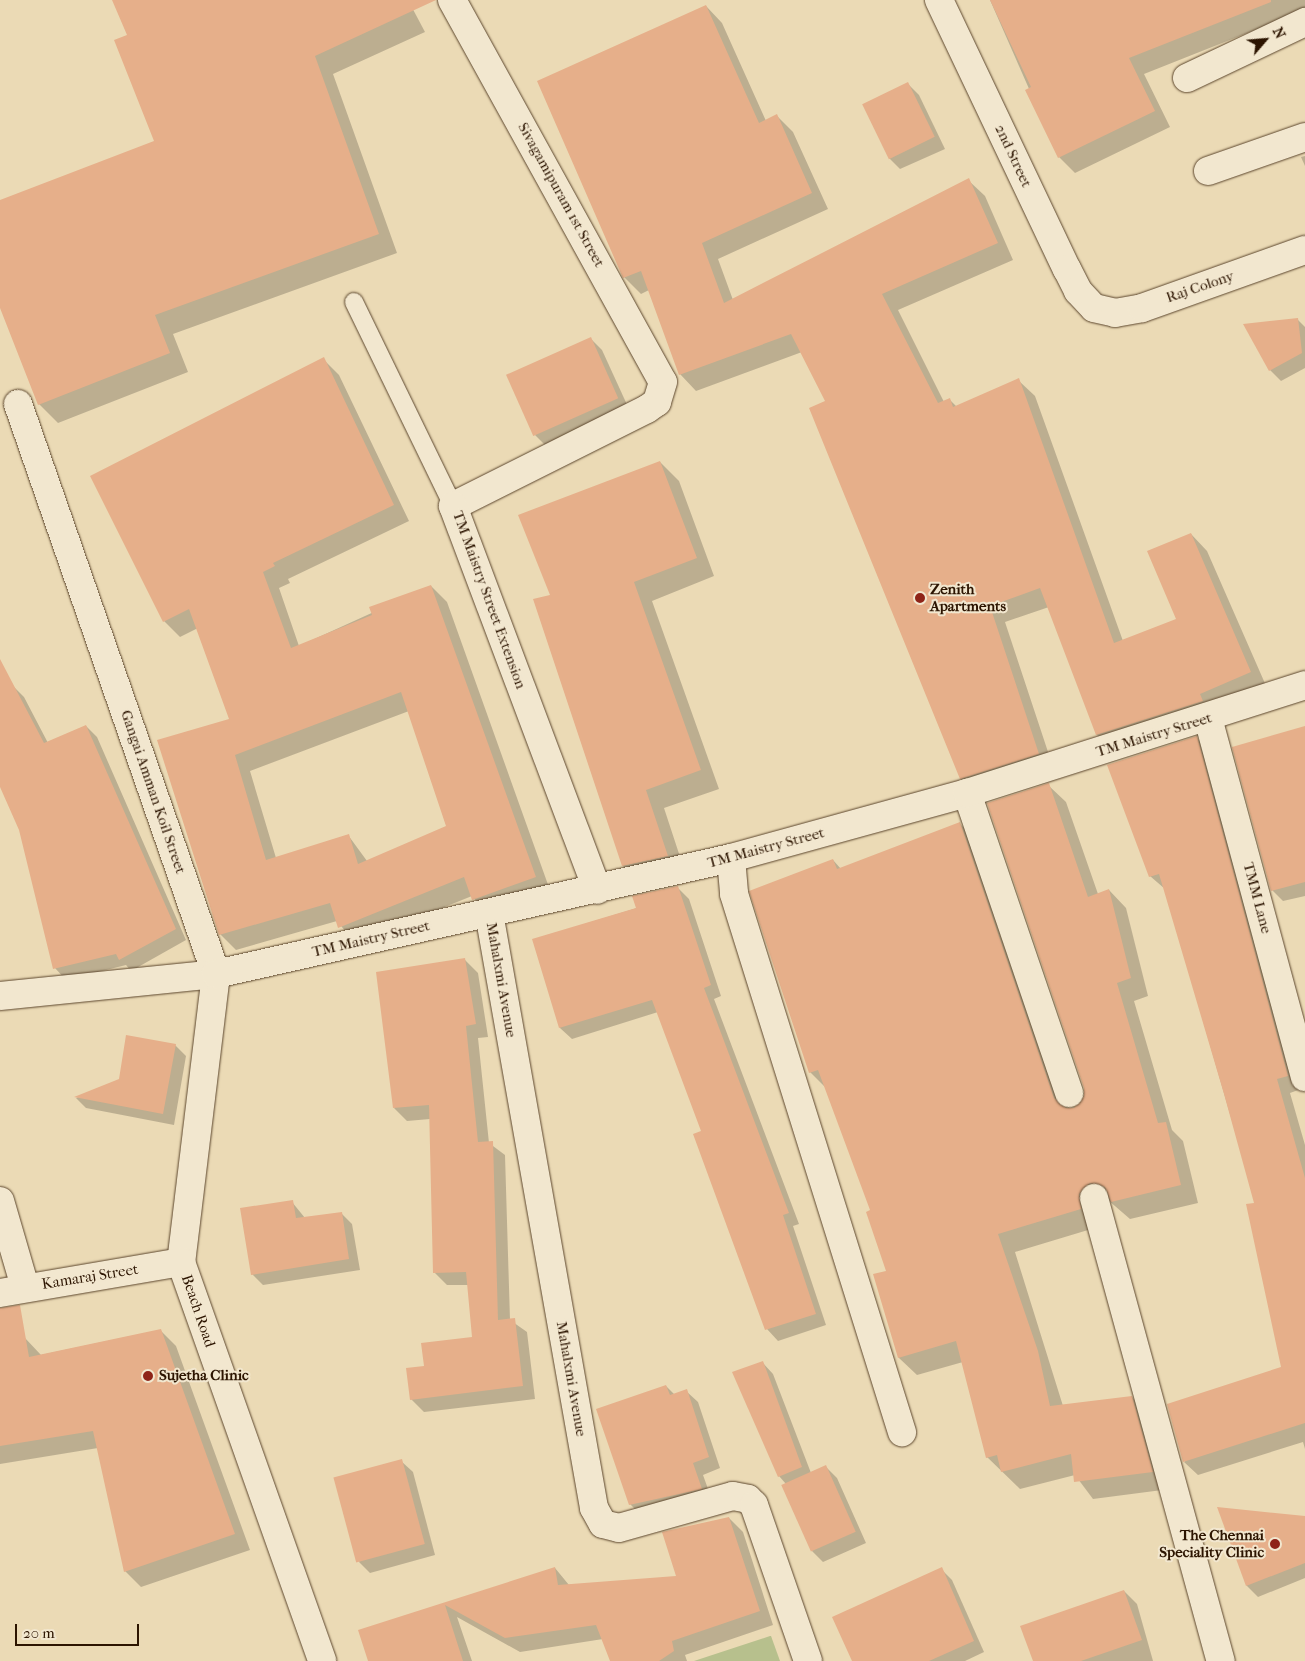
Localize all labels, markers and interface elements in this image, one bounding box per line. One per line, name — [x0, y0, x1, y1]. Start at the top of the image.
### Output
north arrow — [1240, 15, 1290, 65]
text: N — [1269, 24, 1289, 42]
street label: Sivagamipuram 1st Street — [514, 120, 608, 270]
street label: 2nd Street — [991, 122, 1035, 190]
street label: Raj Colony — [1164, 267, 1236, 307]
street label: TM Maistry Street Extension — [448, 509, 530, 691]
place label: Zenith Apartments — [930, 580, 1006, 615]
marker: Zenith Apartments — [914, 592, 926, 604]
street label: Gangai Amman Koil Street — [117, 708, 189, 876]
street label: TM Maistry Street — [1094, 709, 1214, 761]
street label: TM Maistry Street — [706, 824, 826, 872]
street label: TMM Lane — [1239, 860, 1275, 936]
street label: TM Maistry Street — [310, 917, 432, 961]
street label: Mahalxmi Avenue — [482, 921, 520, 1039]
street label: Kamaraj Street — [41, 1260, 139, 1294]
street label: Beach Road — [177, 1272, 219, 1350]
street label: Mahalxmi Avenue — [552, 1320, 590, 1438]
place label: Sujetha Clinic — [159, 1367, 249, 1385]
marker: Sujetha Clinic — [141, 1369, 155, 1383]
place label: The Chennai Speciality Clinic — [1159, 1526, 1264, 1561]
marker: The Chennai Speciality Clinic — [1268, 1537, 1282, 1551]
scale bar — [18, 1614, 141, 1646]
text: 20 m — [23, 1624, 55, 1642]

